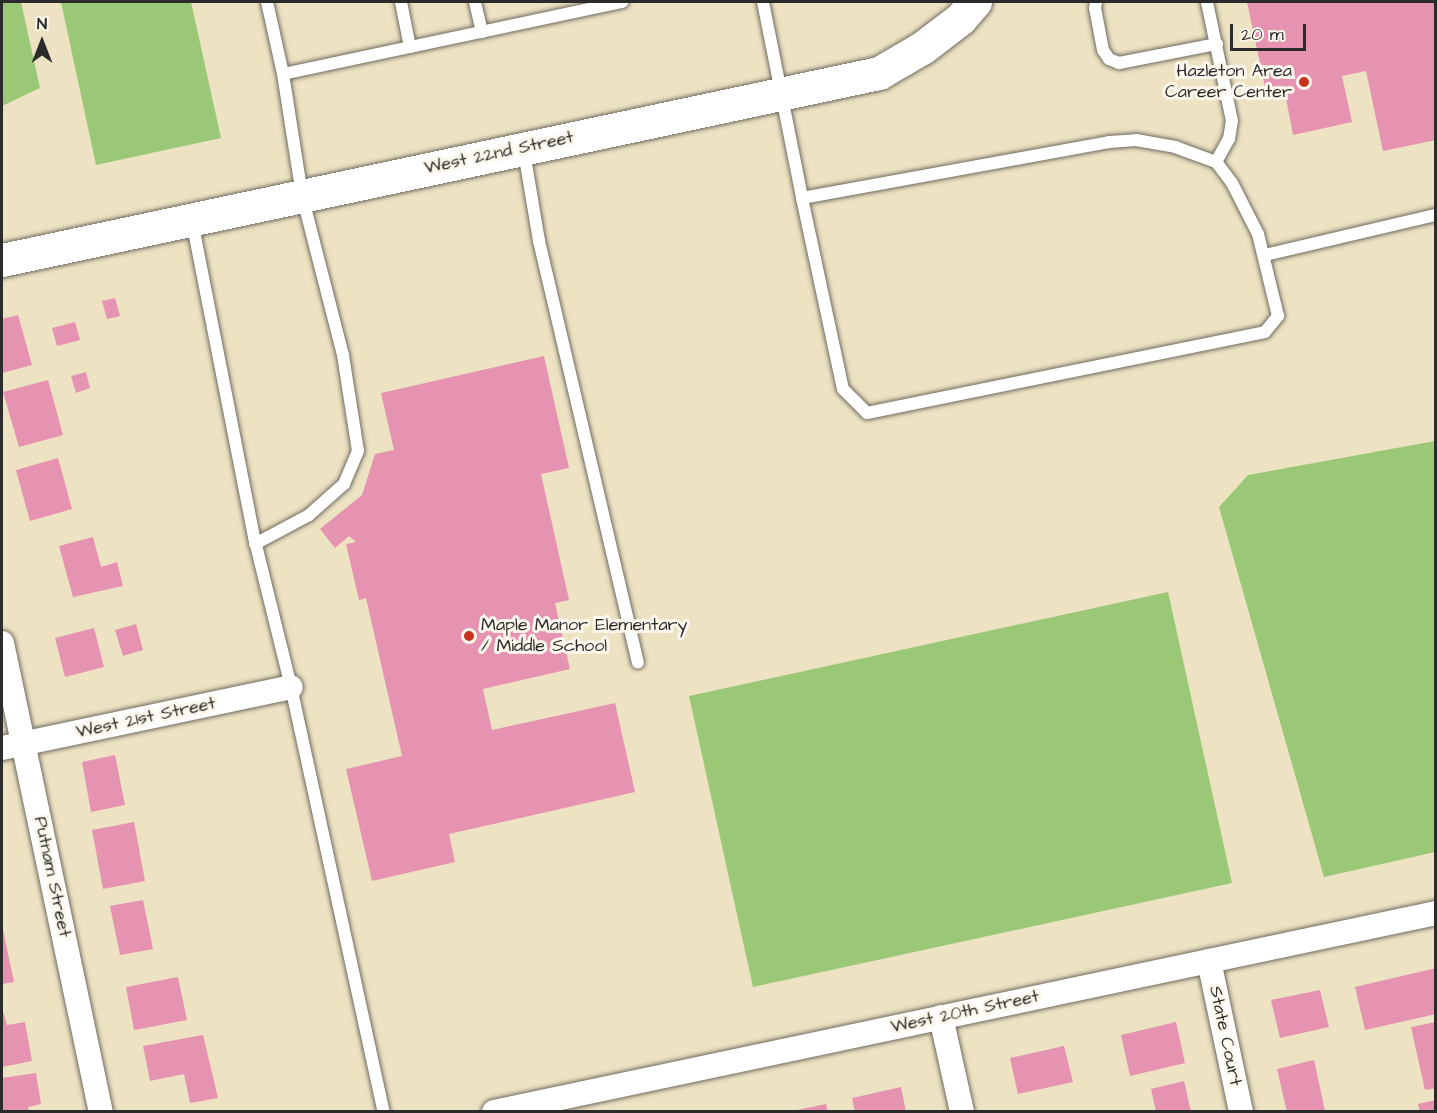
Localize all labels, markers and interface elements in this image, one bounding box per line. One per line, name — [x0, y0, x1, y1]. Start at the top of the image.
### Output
north arrow — [12, 12, 72, 72]
scale bar — [1233, 12, 1310, 50]
text: N — [37, 13, 47, 35]
text: 20 m — [1241, 22, 1284, 47]
place label: Hazleton Area Career Center — [1165, 61, 1292, 104]
marker: Hazleton Area Career Center — [1297, 75, 1311, 89]
street label: West 22nd Street — [423, 127, 575, 179]
place label: Maple Manor Elementary / Middle School — [481, 615, 687, 658]
marker: Maple Manor Elementary / Middle School — [462, 629, 476, 643]
street label: West 21st Street — [74, 693, 218, 743]
street label: Putnam Street — [29, 815, 75, 939]
street label: State Court — [1204, 984, 1246, 1088]
street label: West 20th Street — [889, 986, 1041, 1038]

